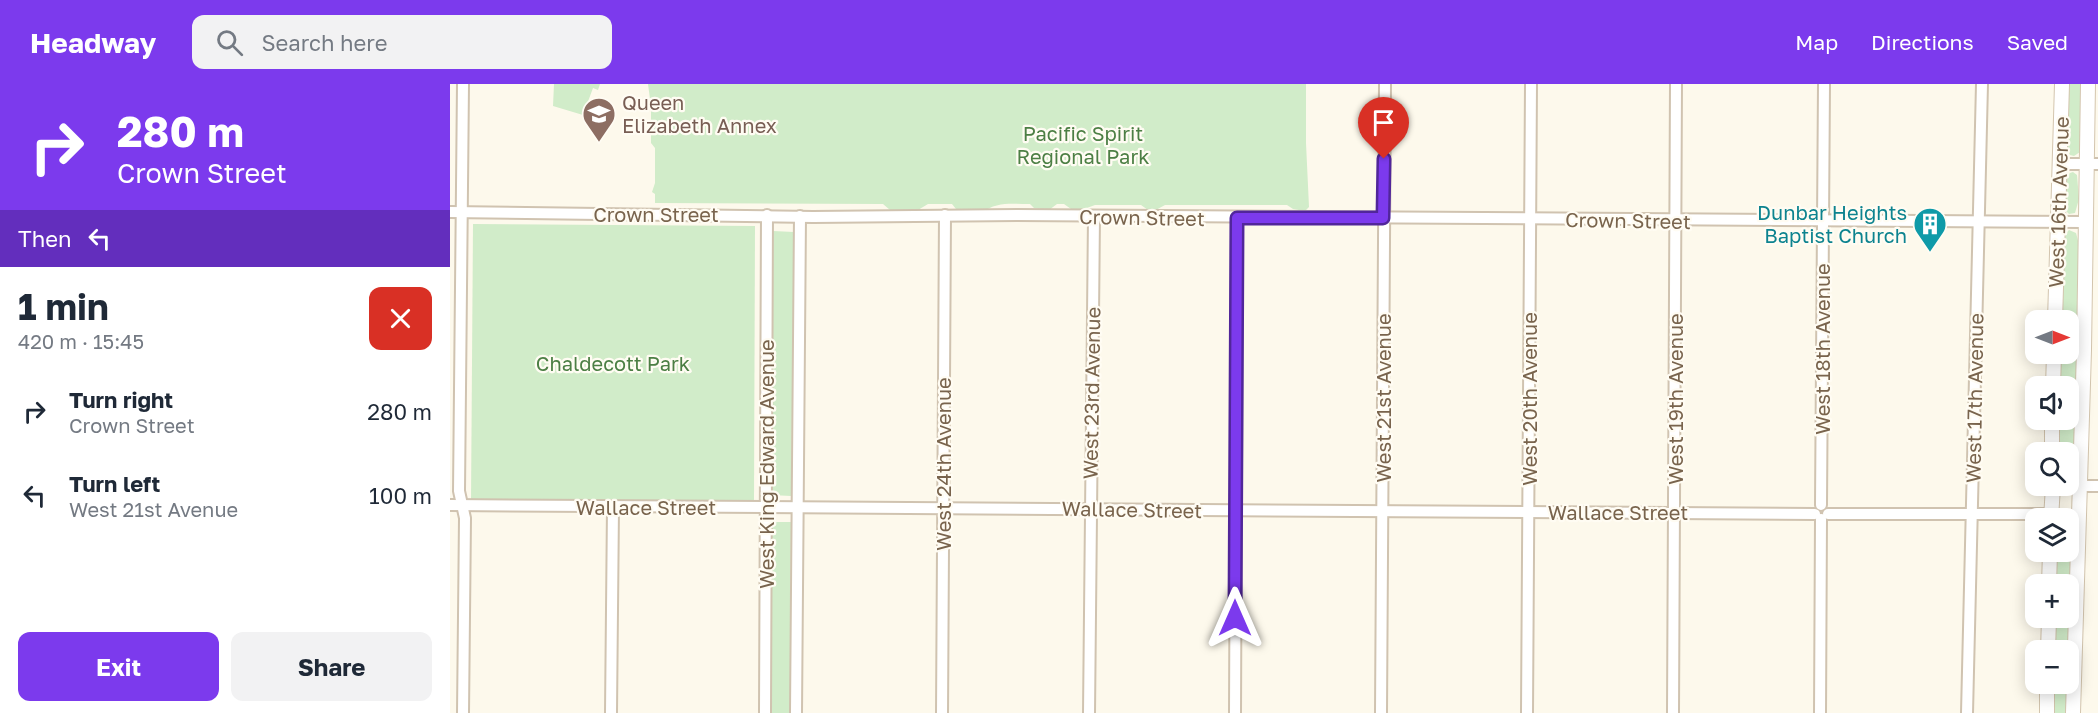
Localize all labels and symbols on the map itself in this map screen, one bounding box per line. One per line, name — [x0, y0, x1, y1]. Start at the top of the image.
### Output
place label: Queen Elizabeth Annex — [622, 90, 777, 137]
school or university icon: Queen Elizabeth Annex — [581, 96, 617, 143]
pin — [1358, 97, 1409, 159]
street label: West 16th Avenue — [2043, 116, 2073, 288]
park label: Pacific Spirit Regional Park — [1017, 121, 1149, 168]
place label: Dunbar Heights Baptist Church — [1757, 200, 1907, 247]
street label: Crown Street — [593, 202, 719, 226]
street label: Crown Street — [1079, 204, 1205, 230]
building icon: Dunbar Heights Baptist Church — [1912, 206, 1948, 253]
street label: Crown Street — [1565, 207, 1691, 233]
street label: West 18th Avenue — [1810, 263, 1834, 435]
street label: West 23rd Avenue — [1077, 307, 1105, 479]
north arrow — [2025, 310, 2079, 364]
street label: West 20th Avenue — [1517, 312, 1541, 486]
street label: West 21st Avenue — [1371, 313, 1395, 483]
street label: West 19th Avenue — [1663, 313, 1687, 485]
street label: West 17th Avenue — [1961, 313, 1987, 483]
street label: West King Edward Avenue — [754, 339, 778, 589]
park label: Chaldecott Park — [536, 351, 690, 375]
street label: West 24th Avenue — [931, 377, 955, 551]
street label: Wallace Street — [576, 495, 716, 519]
street label: Wallace Street — [1062, 496, 1202, 522]
street label: Wallace Street — [1548, 500, 1688, 524]
position arrow — [1203, 586, 1267, 650]

